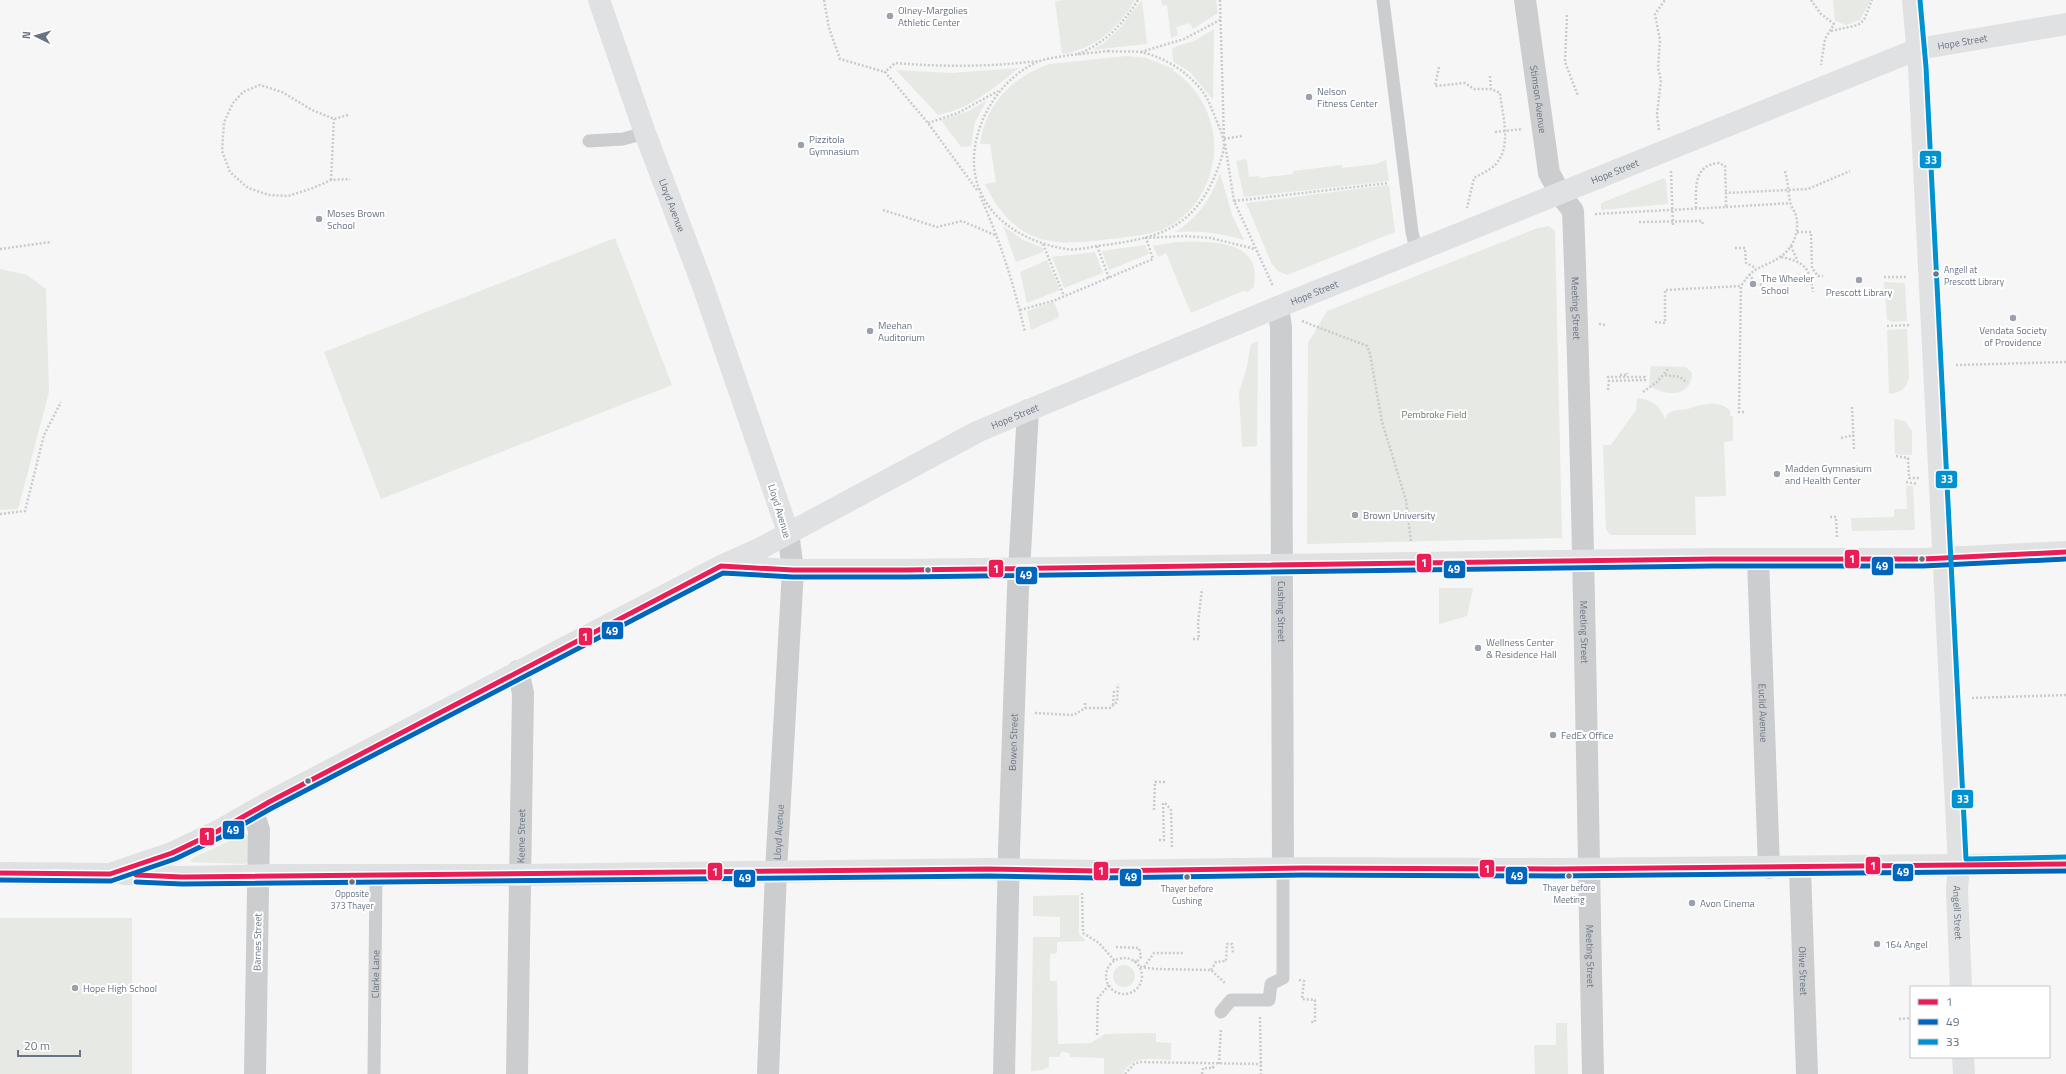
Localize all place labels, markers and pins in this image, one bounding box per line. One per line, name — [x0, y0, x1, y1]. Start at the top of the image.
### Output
place label: Olney-Margolies Athletic Center — [898, 3, 968, 30]
marker: Olney-Margolies Athletic Center — [885, 11, 895, 21]
place label: Nelson Fitness Center — [1317, 84, 1378, 111]
marker: Nelson Fitness Center — [1304, 92, 1314, 102]
place label: Pizzitola Gymnasium — [809, 132, 859, 159]
marker: Pizzitola Gymnasium — [796, 140, 806, 150]
place label: Moses Brown School — [327, 206, 385, 233]
marker: Moses Brown School — [314, 214, 324, 224]
place label: Angell at Prescott Library — [1944, 263, 2005, 288]
marker: Angell at Prescott Library — [1931, 269, 1941, 279]
place label: The Wheeler School — [1761, 271, 1815, 298]
marker: Prescott Library — [1854, 275, 1864, 285]
marker: The Wheeler School — [1748, 279, 1758, 289]
place label: Prescott Library — [1826, 285, 1893, 300]
marker: Vendata Society of Providence — [2008, 313, 2018, 323]
place label: Meehan Auditorium — [878, 318, 925, 345]
place label: Vendata Society of Providence — [1979, 323, 2047, 350]
marker: Meehan Auditorium — [865, 326, 875, 336]
place label: Madden Gymnasium and Health Center — [1785, 461, 1872, 488]
marker: Madden Gymnasium and Health Center — [1772, 469, 1782, 479]
place label: Brown University — [1363, 508, 1436, 523]
marker: Brown University — [1350, 510, 1360, 520]
unlabelled marker — [1917, 554, 1927, 564]
unlabelled marker — [923, 565, 933, 575]
place label: Wellness Center & Residence Hall — [1486, 635, 1557, 662]
marker: Wellness Center & Residence Hall — [1473, 643, 1483, 653]
place label: FedEx Office — [1561, 728, 1613, 743]
marker: FedEx Office — [1548, 730, 1558, 740]
unlabelled marker — [303, 776, 313, 786]
marker: Thayer before Meeting — [1564, 871, 1574, 881]
marker: Thayer before Cushing — [1182, 872, 1192, 882]
marker: Opposite 373 Thayer — [347, 877, 357, 887]
place label: Thayer before Meeting — [1543, 881, 1596, 906]
place label: Thayer before Cushing — [1161, 882, 1214, 907]
place label: Opposite 373 Thayer — [330, 887, 374, 912]
place label: Avon Cinema — [1700, 896, 1755, 911]
marker: Avon Cinema — [1687, 898, 1697, 908]
place label: 164 Angel — [1885, 937, 1928, 952]
marker: 164 Angel — [1872, 939, 1882, 949]
place label: Hope High School — [83, 981, 157, 996]
marker: Hope High School — [70, 983, 80, 993]

